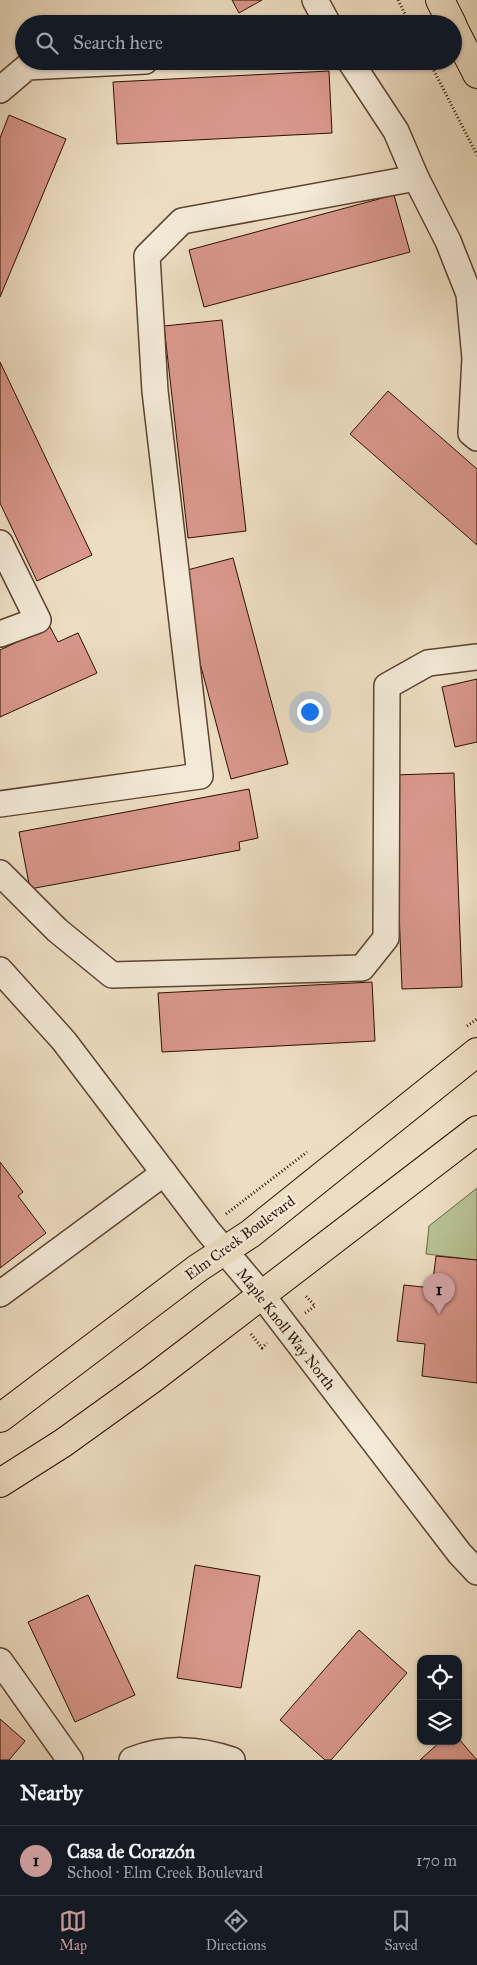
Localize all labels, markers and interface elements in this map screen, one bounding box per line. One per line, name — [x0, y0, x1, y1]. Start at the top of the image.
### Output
search box — [15, 15, 462, 70]
icon: search — [33, 29, 61, 57]
text: Search here — [73, 31, 163, 54]
your location — [297, 699, 323, 725]
street label: Elm Creek Boulevard — [182, 1192, 299, 1284]
street label: Maple Knoll Way North — [233, 1264, 340, 1394]
pin: 1 — [423, 1273, 455, 1314]
map controls — [417, 1655, 462, 1745]
button: locate — [417, 1655, 462, 1700]
button: layers — [417, 1700, 462, 1745]
text: Nearby — [20, 1780, 83, 1806]
text: Casa de Corazón — [67, 1840, 195, 1863]
text: 1 — [33, 1851, 39, 1870]
text: 170 m — [416, 1851, 457, 1870]
text: School · Elm Creek Boulevard — [67, 1863, 263, 1882]
tab: Map — [59, 1907, 87, 1954]
tab: Directions — [206, 1907, 266, 1954]
tab: Saved — [385, 1907, 418, 1954]

